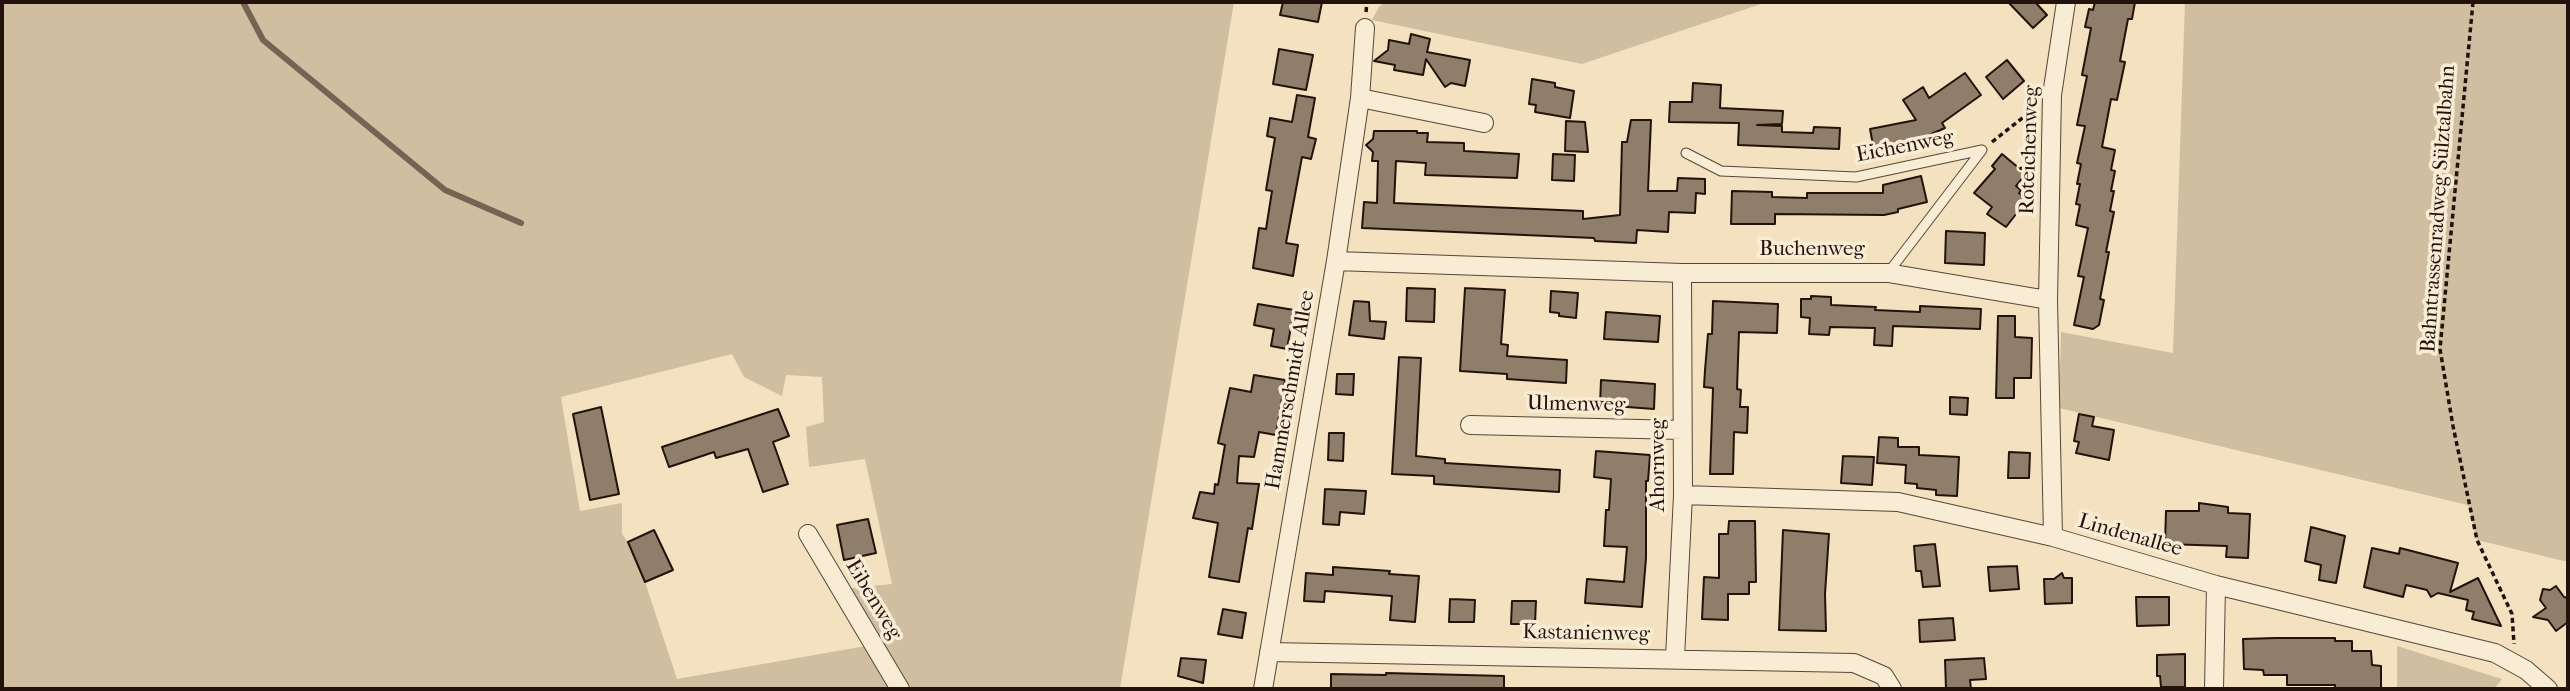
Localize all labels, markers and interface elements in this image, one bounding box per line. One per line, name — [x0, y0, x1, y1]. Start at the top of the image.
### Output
street label: Bahntrassenradweg Sülztalbahn — [2416, 64, 2462, 354]
street label: Roteichenweg — [2015, 85, 2045, 215]
street label: Eichenweg — [1854, 125, 1956, 169]
street label: Buchenweg — [1759, 237, 1865, 263]
street label: Hammerschmidt Allee — [1261, 288, 1321, 492]
street label: Ulmenweg — [1527, 392, 1625, 418]
street label: Ahornweg — [1646, 418, 1672, 512]
street label: Lindenallee — [2075, 509, 2185, 563]
street label: Eibenweg — [839, 555, 907, 645]
street label: Kastanienweg — [1522, 620, 1650, 648]

